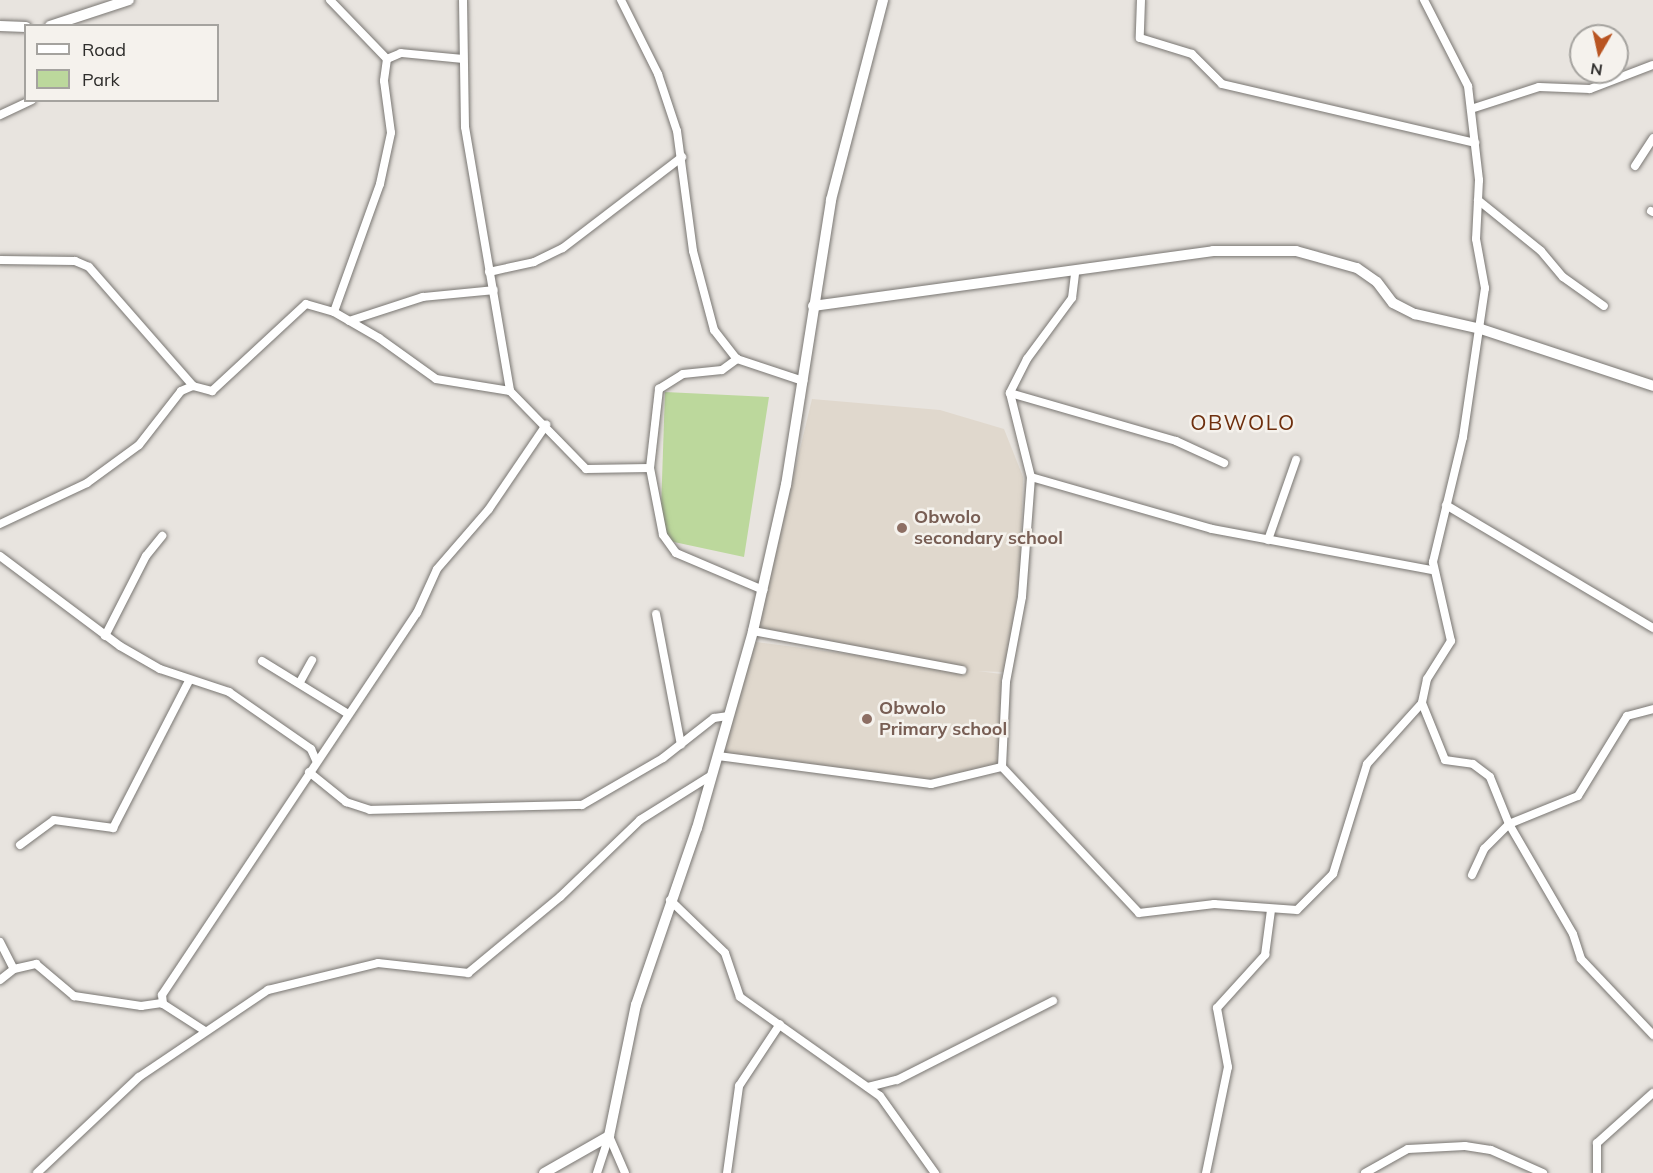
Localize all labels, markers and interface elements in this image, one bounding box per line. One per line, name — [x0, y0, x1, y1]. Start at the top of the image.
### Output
legend — [24, 24, 219, 102]
north arrow — [1569, 24, 1629, 84]
text: Road — [82, 38, 126, 61]
text: N — [1589, 59, 1604, 81]
text: Park — [82, 68, 120, 91]
district label: OBWOLO — [1190, 409, 1296, 435]
place label: Obwolo secondary school — [914, 507, 1063, 550]
marker: Obwolo secondary school — [895, 521, 909, 535]
place label: Obwolo Primary school — [879, 698, 1007, 740]
marker: Obwolo Primary school — [860, 712, 874, 726]

